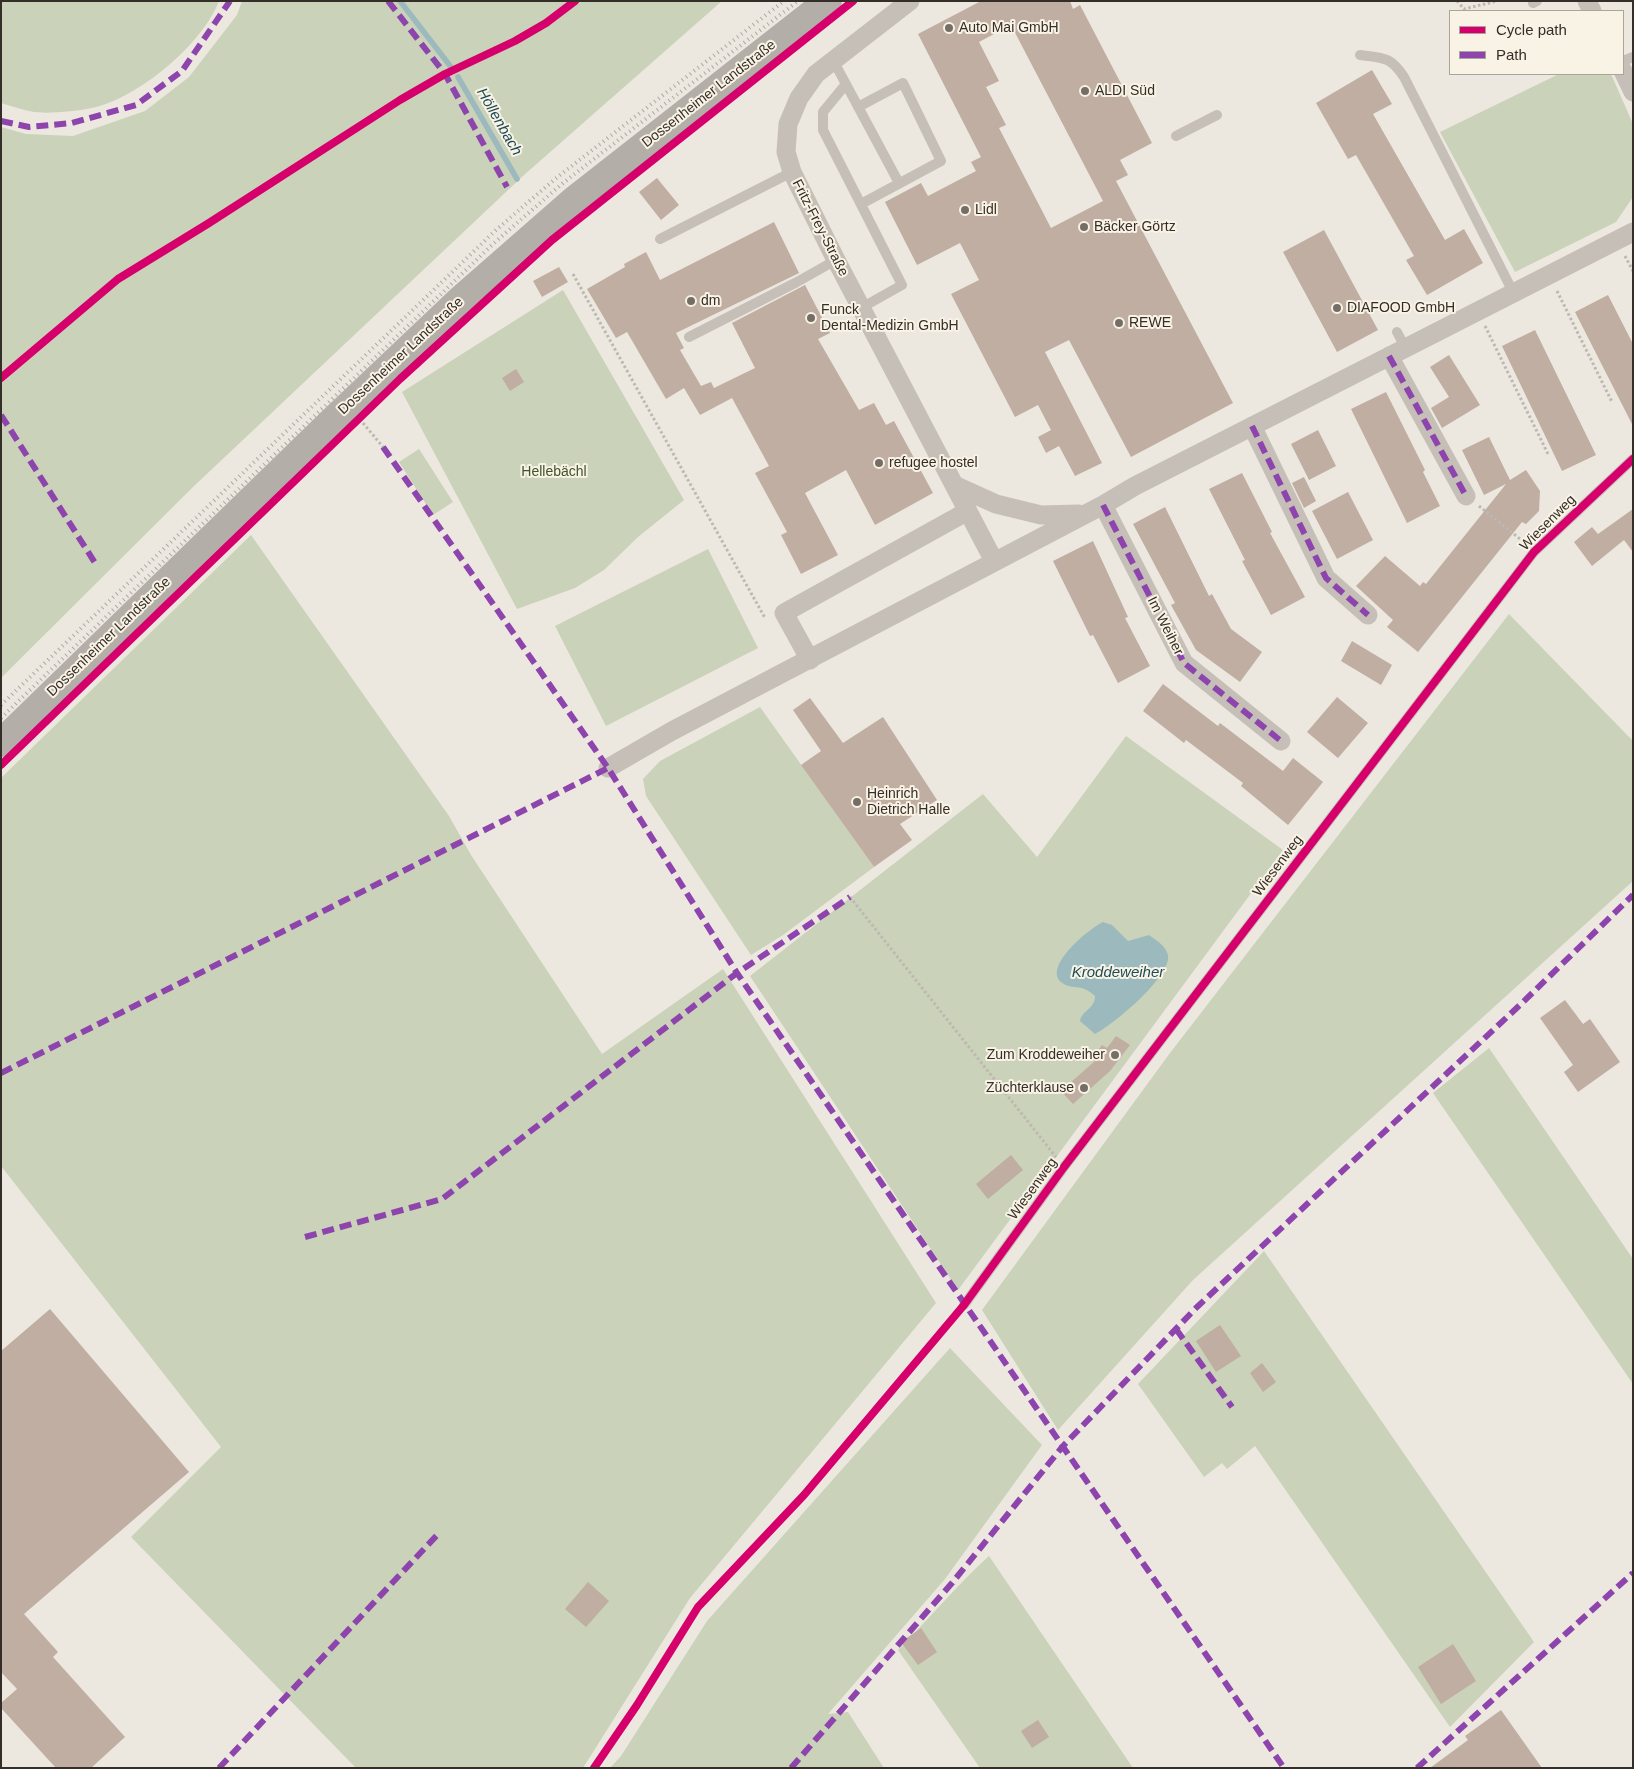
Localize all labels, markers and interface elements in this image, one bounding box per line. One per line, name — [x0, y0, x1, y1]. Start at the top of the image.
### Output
legend — [1449, 10, 1624, 75]
place label: Auto Mai GmbH — [959, 20, 1059, 36]
text: Cycle path — [1496, 21, 1567, 38]
marker: Auto Mai GmbH — [943, 22, 955, 34]
street label: Dossenheimer Landstraße — [639, 37, 779, 151]
text: Path — [1496, 46, 1527, 63]
place label: ALDI Süd — [1095, 83, 1155, 99]
water label: Höllenbach — [472, 85, 526, 159]
marker: ALDI Süd — [1079, 85, 1091, 97]
street label: Fritz-Frey-Straße — [788, 177, 852, 279]
place label: Lidl — [975, 202, 997, 218]
marker: Lidl — [959, 204, 971, 216]
place label: Bäcker Görtz — [1094, 219, 1176, 235]
marker: Bäcker Görtz — [1078, 221, 1090, 233]
place label: dm — [701, 293, 720, 309]
street label: Dossenheimer Landstraße — [335, 294, 467, 418]
marker: dm — [685, 295, 697, 307]
place label: DIAFOOD GmbH — [1347, 300, 1455, 316]
place label: Funck Dental-Medizin GmbH — [821, 302, 959, 334]
marker: DIAFOOD GmbH — [1331, 302, 1343, 314]
marker: Funck Dental-Medizin GmbH — [805, 312, 817, 324]
place label: REWE — [1129, 315, 1171, 331]
marker: REWE — [1113, 317, 1125, 329]
place label: refugee hostel — [889, 455, 978, 471]
marker: refugee hostel — [873, 457, 885, 469]
park label: Hellebächl — [521, 464, 587, 480]
street label: Wiesenweg — [1516, 491, 1580, 555]
street label: Dossenheimer Landstraße — [44, 574, 174, 700]
street label: Im Weiher — [1143, 594, 1187, 658]
place label: Heinrich Dietrich Halle — [867, 786, 950, 819]
marker: Heinrich Dietrich Halle — [851, 796, 863, 808]
street label: Wiesenweg — [1250, 832, 1306, 900]
water label: Kroddeweiher — [1072, 964, 1164, 982]
place label: Zum Kroddeweiher — [987, 1047, 1105, 1063]
marker: Zum Kroddeweiher — [1109, 1049, 1121, 1061]
place label: Züchterklause — [986, 1080, 1074, 1096]
marker: Züchterklause — [1078, 1082, 1090, 1094]
street label: Wiesenweg — [1005, 1155, 1061, 1223]

